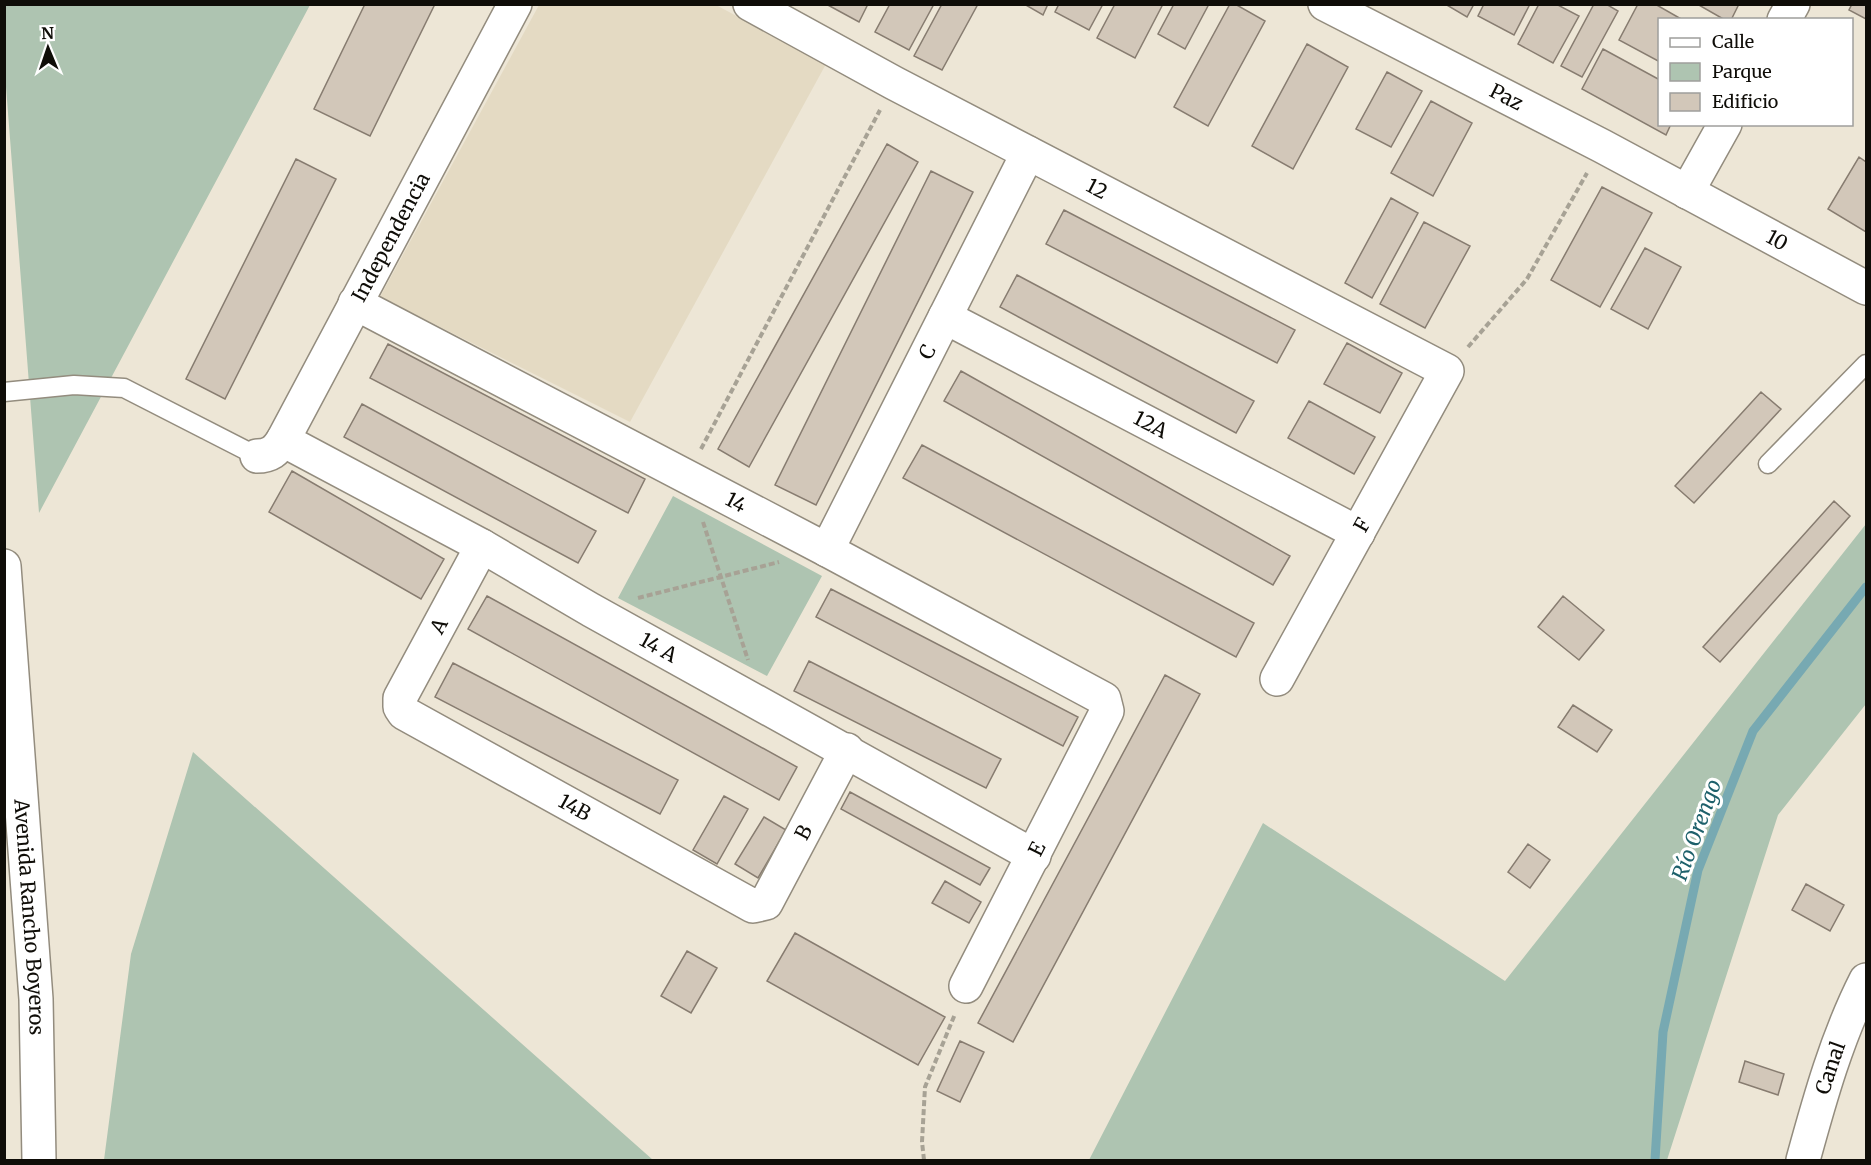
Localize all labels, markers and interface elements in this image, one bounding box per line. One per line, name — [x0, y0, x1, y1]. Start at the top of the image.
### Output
north arrow — [18, 18, 78, 78]
legend — [1658, 18, 1853, 126]
text: N — [41, 23, 55, 43]
text: Calle — [1712, 30, 1754, 53]
text: Parque — [1712, 60, 1772, 83]
street label: Paz — [1486, 78, 1528, 116]
text: Edificio — [1712, 90, 1778, 113]
street label: Independencia — [346, 168, 435, 306]
street label: 12 — [1082, 172, 1112, 204]
street label: 10 — [1762, 224, 1792, 256]
street label: C — [913, 340, 941, 363]
street label: 12A — [1130, 405, 1173, 444]
street label: 14 — [721, 486, 751, 518]
street label: F — [1348, 513, 1375, 536]
street label: A — [424, 613, 453, 639]
street label: 14 A — [636, 627, 683, 668]
water label: Río Orengo — [1666, 776, 1727, 884]
street label: 14B — [554, 788, 596, 826]
street label: Avenida Rancho Boyeros — [9, 797, 50, 1035]
street label: B — [789, 820, 817, 844]
street label: E — [1023, 837, 1051, 860]
street label: Canal — [1809, 1038, 1850, 1097]

